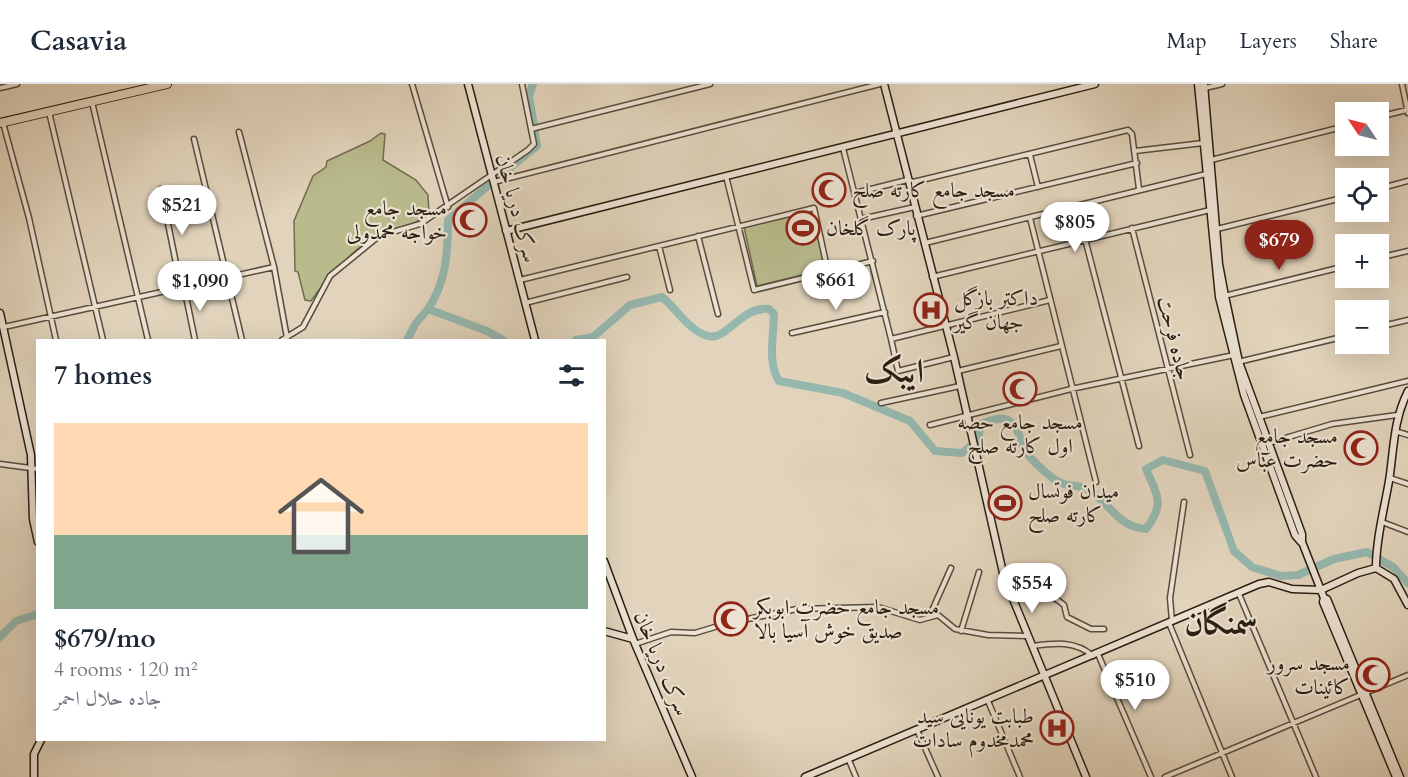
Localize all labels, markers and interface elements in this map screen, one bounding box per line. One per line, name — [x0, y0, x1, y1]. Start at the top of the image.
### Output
text: Casavia — [30, 22, 127, 60]
text: Map — [1167, 27, 1207, 56]
text: Layers — [1240, 27, 1297, 56]
text: Share — [1330, 27, 1378, 56]
north arrow — [1335, 102, 1389, 156]
map controls — [1335, 102, 1389, 354]
street label: سرک دریا خان — [488, 151, 545, 266]
button: locate — [1335, 168, 1389, 222]
mosque icon: مسجد جامع کارته صلح — [811, 172, 847, 208]
place label: مسجد جامع کارته صلح — [852, 176, 1015, 209]
pin: $521 — [146, 185, 218, 236]
text: $521 — [162, 191, 202, 218]
place label: مسجد جامع خواجه محمدولی — [346, 194, 447, 247]
mosque icon: مسجد جامع خواجه محمدولی — [452, 202, 488, 238]
pin: $805 — [1039, 202, 1111, 253]
text: $805 — [1055, 208, 1095, 235]
sports icon: پارک گلخان — [785, 210, 821, 246]
place label: پارک گلخان — [826, 214, 916, 243]
pin: $679 — [1243, 220, 1315, 271]
text: $679 — [1259, 226, 1299, 253]
button: + — [1335, 234, 1389, 288]
pin: $661 — [800, 260, 872, 311]
pin: $1,090 — [151, 261, 249, 312]
text: $661 — [816, 266, 856, 293]
text: $1,090 — [171, 267, 229, 294]
place label: داکتر بازگل جهان گیر — [952, 284, 1038, 337]
hospital icon: داکتر بازگل جهان گیر — [913, 292, 949, 328]
street label: جاده فرحت — [1150, 293, 1199, 383]
button: − — [1335, 300, 1389, 354]
district label: ایبک — [864, 349, 924, 394]
text: 7 homes — [54, 358, 152, 393]
icon: filters — [555, 359, 588, 392]
mosque icon: مسجد جامع حصه اول کارته صلح — [1002, 371, 1038, 407]
place label: مسجد جامع حصه اول کارته صلح — [957, 408, 1083, 465]
place label: مسجد جامع حضرت عباس — [1236, 422, 1338, 475]
mosque icon: مسجد جامع حضرت عباس — [1343, 430, 1379, 466]
icon: home — [267, 462, 375, 570]
place label: میدان فوتسال کارته صلح — [1028, 477, 1119, 534]
sports icon: میدان فوتسال کارته صلح — [987, 485, 1023, 521]
pin: $554 — [996, 563, 1068, 614]
text: $554 — [1012, 569, 1052, 596]
place label: مسجد جامع حضرت ابوبکر صدیق خوش آسیا بالا — [752, 593, 939, 646]
mosque icon: مسجد جامع حضرت ابوبکر صدیق خوش آسیا بالا — [713, 601, 749, 637]
district label: سمنگان — [1184, 601, 1258, 646]
street label: سرک دریا خان — [627, 606, 697, 720]
text: $679/mo — [54, 621, 156, 656]
place label: مسجد سرور کائینات — [1266, 649, 1350, 702]
text: 4 rooms · 120 m² — [54, 656, 198, 683]
mosque icon: مسجد سرور کائینات — [1355, 657, 1391, 693]
pin: $510 — [1099, 660, 1171, 711]
text: $510 — [1115, 666, 1155, 693]
text: جاده حلال احمر — [54, 685, 162, 712]
place label: طبابت یونایی سید محمدمخدوم سادات — [912, 702, 1034, 758]
hospital icon: طبابت یونایی سید محمدمخدوم سادات — [1039, 710, 1075, 746]

